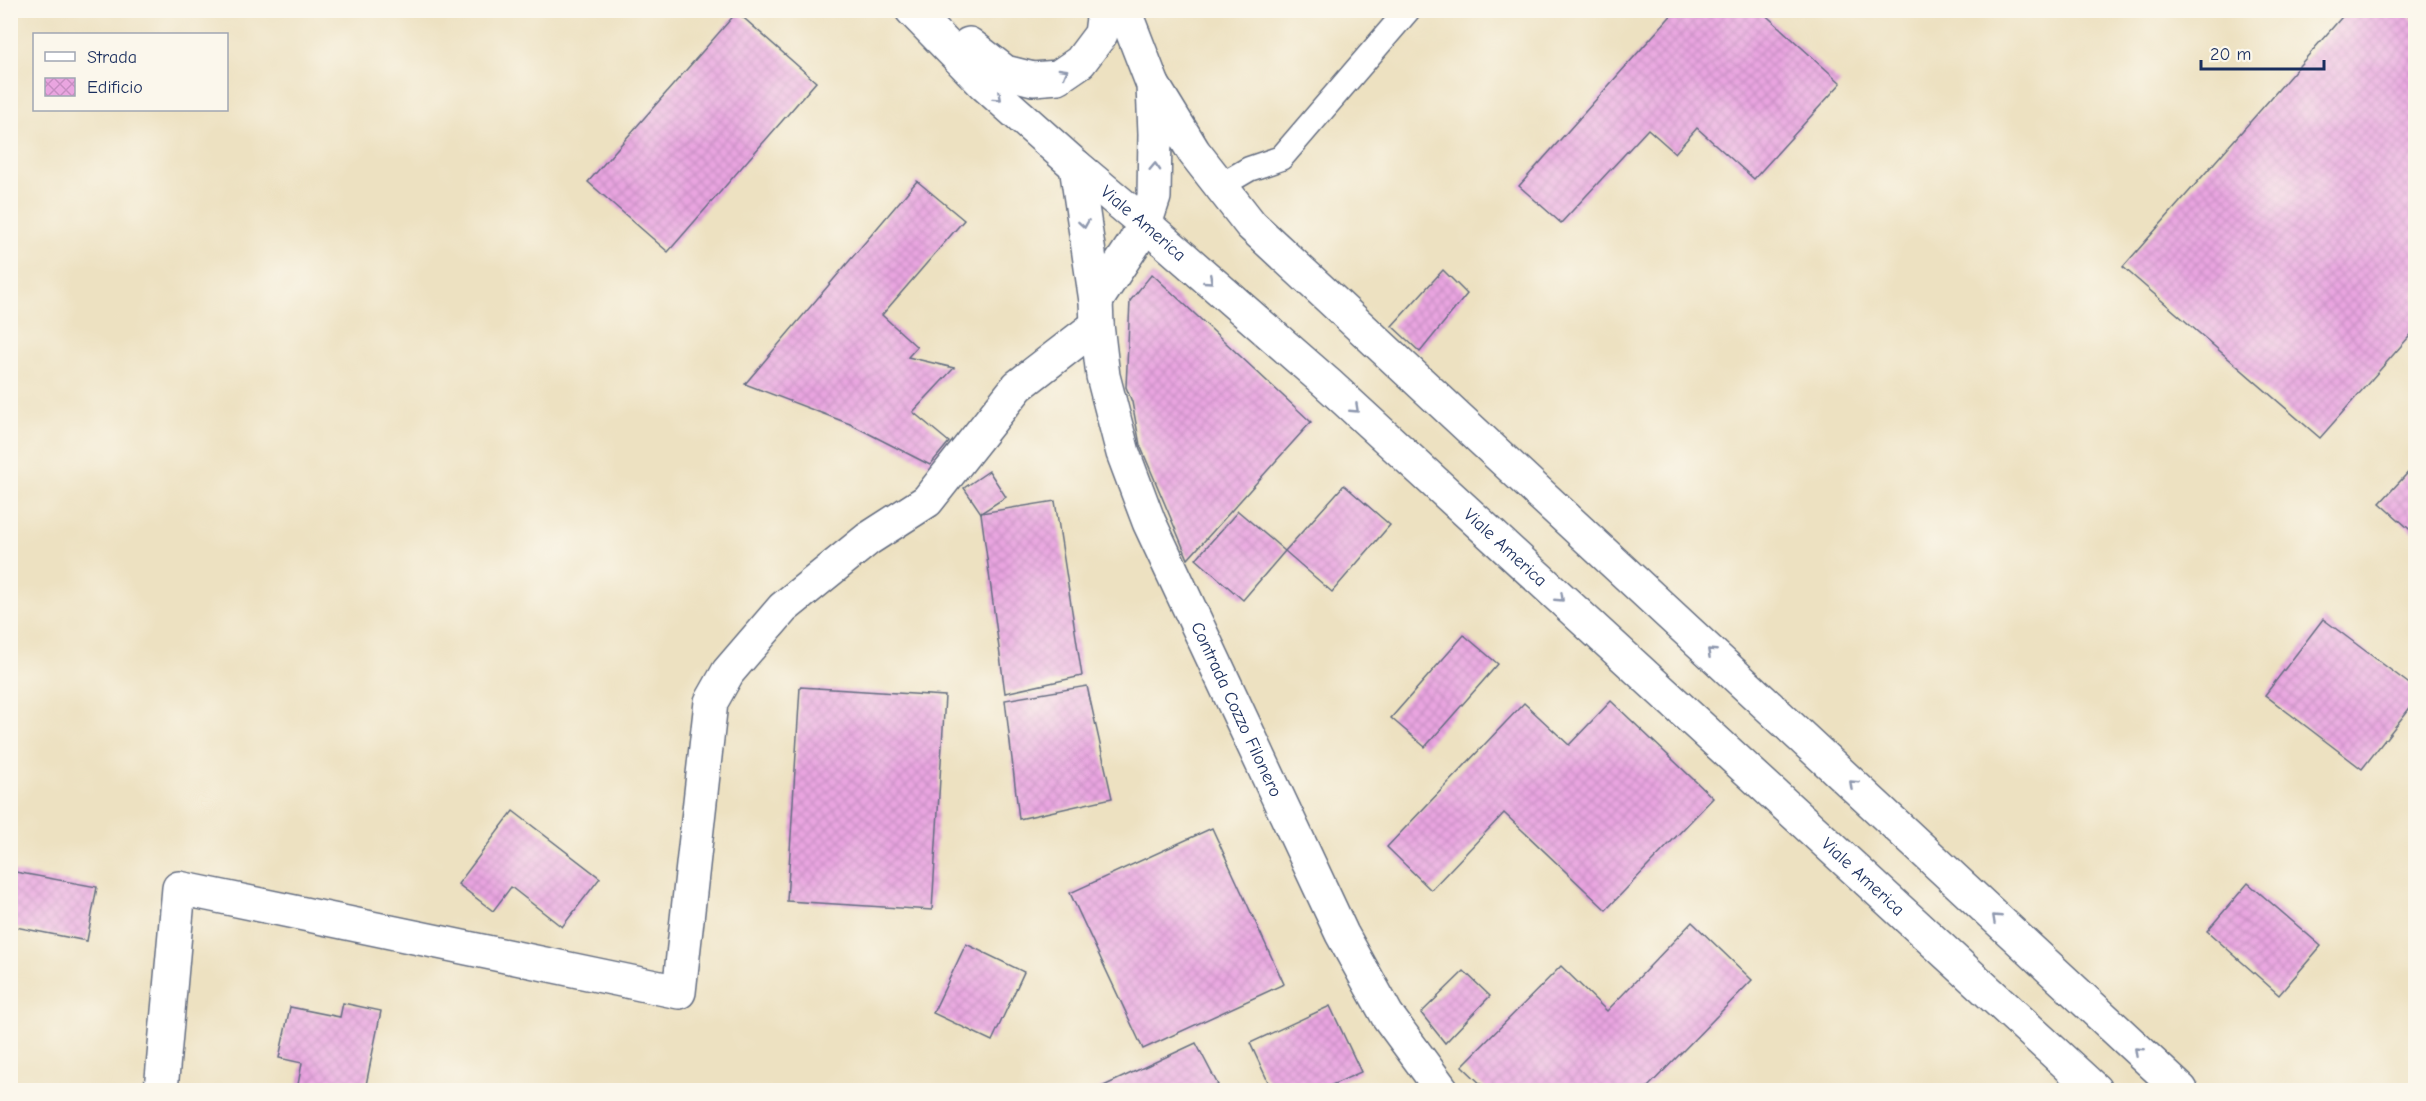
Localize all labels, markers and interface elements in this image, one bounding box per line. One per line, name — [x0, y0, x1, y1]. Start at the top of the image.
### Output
legend — [33, 33, 228, 111]
scale bar — [2201, 33, 2324, 71]
text: 20 m — [2210, 44, 2251, 65]
text: Strada — [87, 47, 137, 68]
one-way arrow — [1058, 68, 1068, 79]
text: Edificio — [87, 77, 143, 98]
one-way arrow — [991, 90, 1002, 101]
one-way arrow — [1148, 162, 1161, 171]
street label: Viale America — [1097, 181, 1190, 266]
one-way arrow — [1078, 219, 1090, 229]
one-way arrow — [1202, 272, 1213, 283]
one-way arrow — [1348, 402, 1359, 413]
street label: Viale America — [1460, 504, 1552, 591]
one-way arrow — [1553, 591, 1564, 602]
street label: Contrada Cozzo Filonero — [1187, 618, 1287, 800]
one-way arrow — [1707, 648, 1717, 659]
one-way arrow — [1850, 781, 1861, 792]
street label: Viale America — [1817, 833, 1909, 920]
one-way arrow — [1992, 914, 2003, 925]
one-way arrow — [2135, 1047, 2146, 1058]

